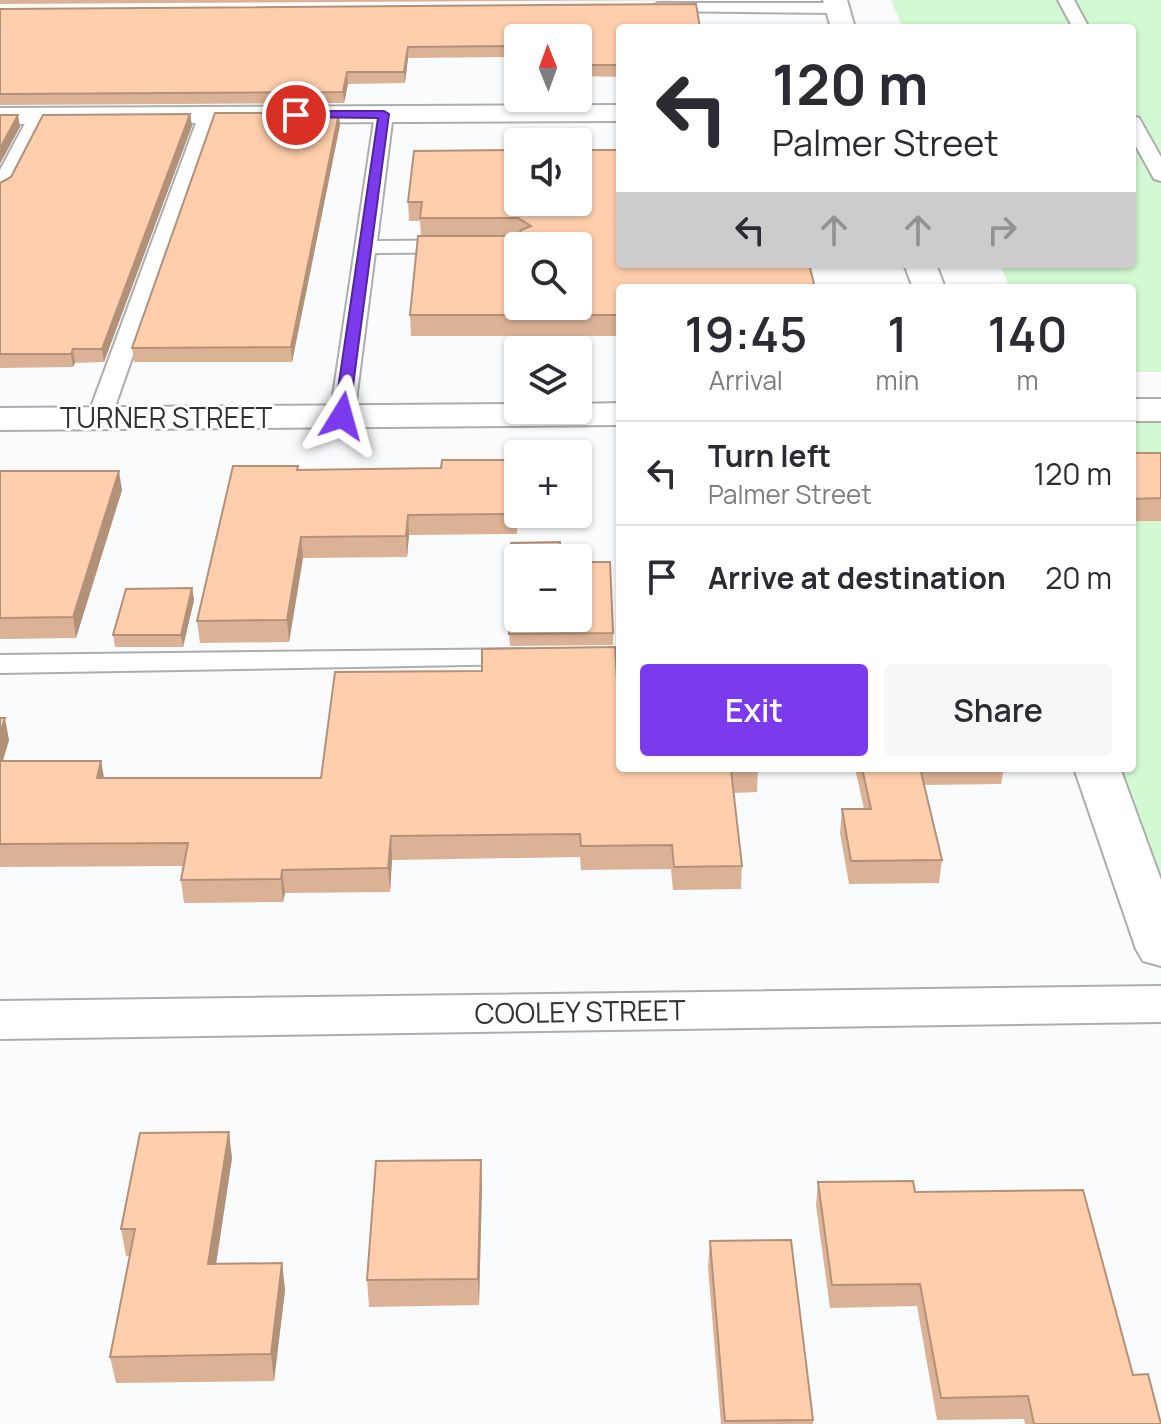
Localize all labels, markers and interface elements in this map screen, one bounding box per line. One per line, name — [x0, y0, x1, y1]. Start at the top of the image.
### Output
north arrow — [504, 24, 592, 112]
map controls — [504, 24, 592, 632]
text: 120 m — [772, 45, 928, 122]
icon: left — [640, 56, 744, 160]
pin — [262, 81, 330, 149]
icon: arrive — [274, 93, 318, 137]
text: Palmer Street — [772, 118, 999, 167]
button: sound — [504, 128, 592, 216]
icon: left — [728, 208, 772, 252]
icon: ahead — [812, 208, 856, 252]
icon: ahead — [896, 208, 940, 252]
icon: right — [980, 208, 1024, 252]
button: search — [504, 232, 592, 320]
text: 19:45 — [684, 301, 807, 366]
text: 1 — [887, 301, 908, 366]
text: 140 — [988, 301, 1068, 366]
button: layers — [504, 336, 592, 424]
text: Arrival — [709, 362, 783, 398]
text: min — [876, 362, 919, 398]
text: m — [1017, 362, 1039, 398]
position arrow — [300, 374, 384, 458]
street label: TURNER STREET — [60, 398, 273, 436]
text: Turn left — [708, 435, 831, 476]
button: + — [504, 440, 592, 528]
icon: left — [640, 451, 684, 495]
text: 120 m — [1033, 453, 1112, 494]
text: Palmer Street — [708, 476, 872, 512]
button: − — [504, 544, 592, 632]
icon: arrive — [640, 555, 684, 599]
text: Arrive at destination — [708, 557, 1006, 598]
text: 20 m — [1045, 557, 1112, 598]
button: Exit — [640, 664, 868, 756]
button: Share — [884, 664, 1112, 756]
street label: COOLEY STREET — [474, 990, 686, 1032]

